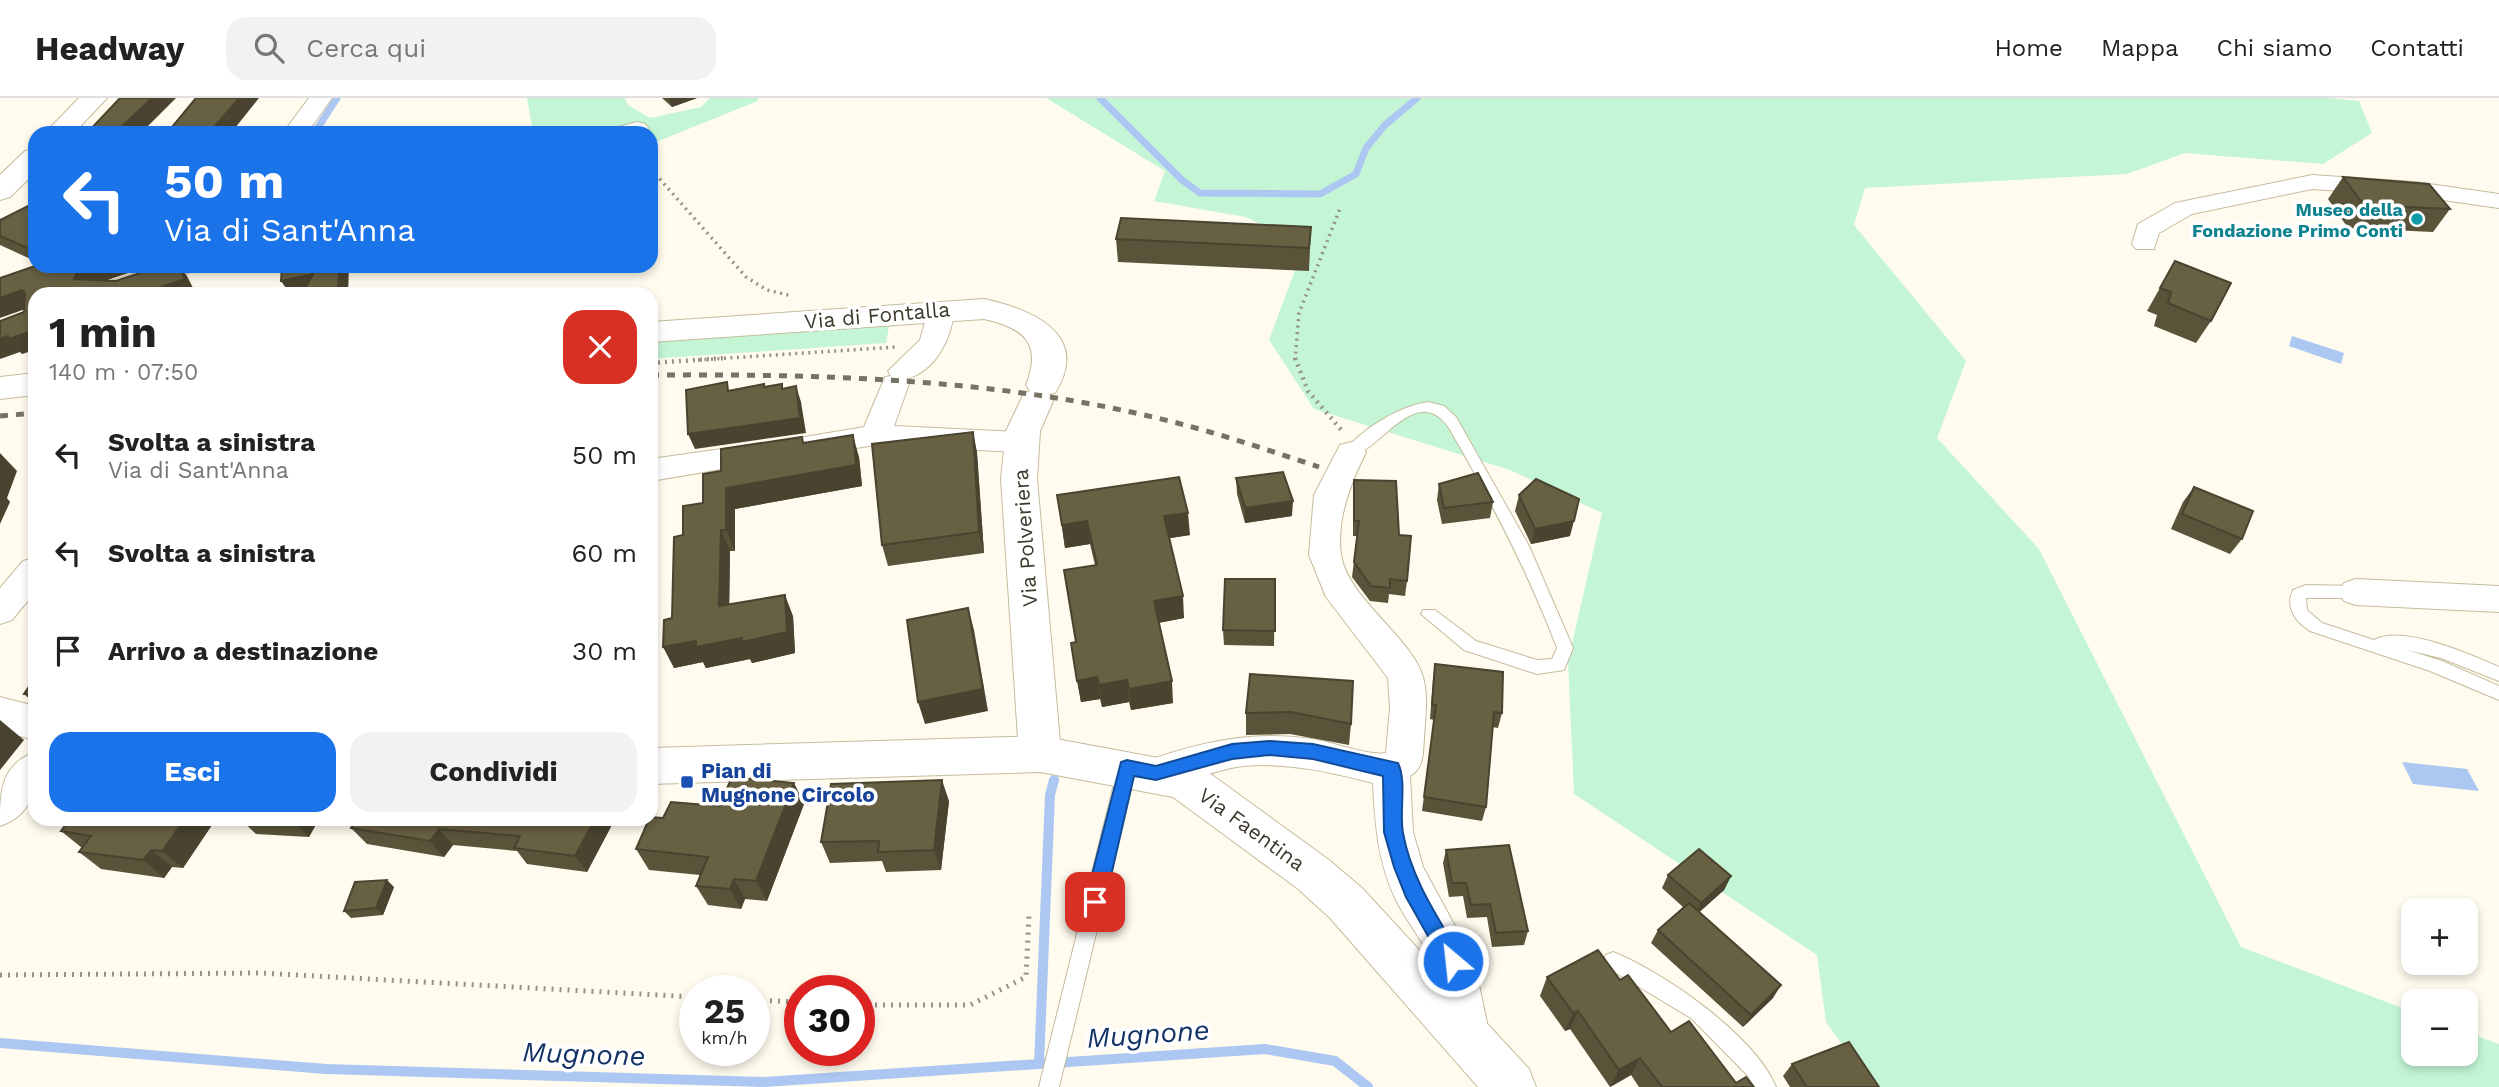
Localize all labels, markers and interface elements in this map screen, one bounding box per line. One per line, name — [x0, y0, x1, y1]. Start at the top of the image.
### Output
search box — [226, 17, 716, 80]
text: Headway — [35, 29, 184, 68]
icon: search — [250, 29, 288, 67]
text: Cerca qui — [306, 33, 426, 63]
text: Home — [1994, 34, 2063, 62]
text: Mappa — [2101, 34, 2179, 62]
text: Chi siamo — [2217, 34, 2332, 62]
text: Contatti — [2370, 34, 2464, 62]
text: 50 m — [164, 152, 284, 210]
icon: left — [49, 154, 140, 245]
place label: Museo della Fondazione Primo Conti — [2192, 199, 2404, 241]
text: Via di Sant'Anna — [164, 211, 415, 249]
marker: Museo della Fondazione Primo Conti — [2409, 211, 2425, 227]
street label: Via di Fontalla — [803, 296, 951, 334]
text: 1 min — [49, 308, 157, 357]
button: close — [563, 310, 637, 384]
text: 140 m · 07:50 — [49, 359, 198, 386]
text: Svolta a sinistra — [108, 427, 315, 457]
icon: left — [49, 436, 87, 474]
text: 50 m — [572, 440, 637, 470]
text: Via di Sant'Anna — [108, 457, 289, 484]
street label: Via Polveriera — [1008, 468, 1042, 608]
icon: left — [49, 534, 87, 572]
text: Svolta a sinistra — [108, 538, 315, 568]
text: 60 m — [571, 538, 637, 568]
icon: arrive — [49, 632, 87, 670]
text: Arrivo a destinazione — [108, 636, 378, 666]
text: 30 m — [572, 636, 637, 666]
button: Esci — [49, 732, 336, 812]
button: Condividi — [350, 732, 637, 812]
place label: Pian di Mugnone Circolo — [701, 758, 875, 807]
marker: Pian di Mugnone Circolo — [679, 774, 695, 790]
street label: Via Faentina — [1194, 782, 1310, 876]
pin — [1065, 872, 1125, 932]
icon: arrive — [1076, 883, 1114, 921]
map controls — [2401, 898, 2478, 1066]
button: + — [2401, 898, 2478, 975]
position arrow — [1416, 924, 1490, 998]
speed limit sign: 30 — [784, 975, 875, 1066]
button: − — [2401, 989, 2478, 1066]
text: 25 — [704, 990, 745, 1032]
water label: Mugnone — [1085, 1013, 1211, 1055]
text: km/h — [701, 1027, 748, 1048]
water label: Mugnone — [522, 1035, 646, 1073]

